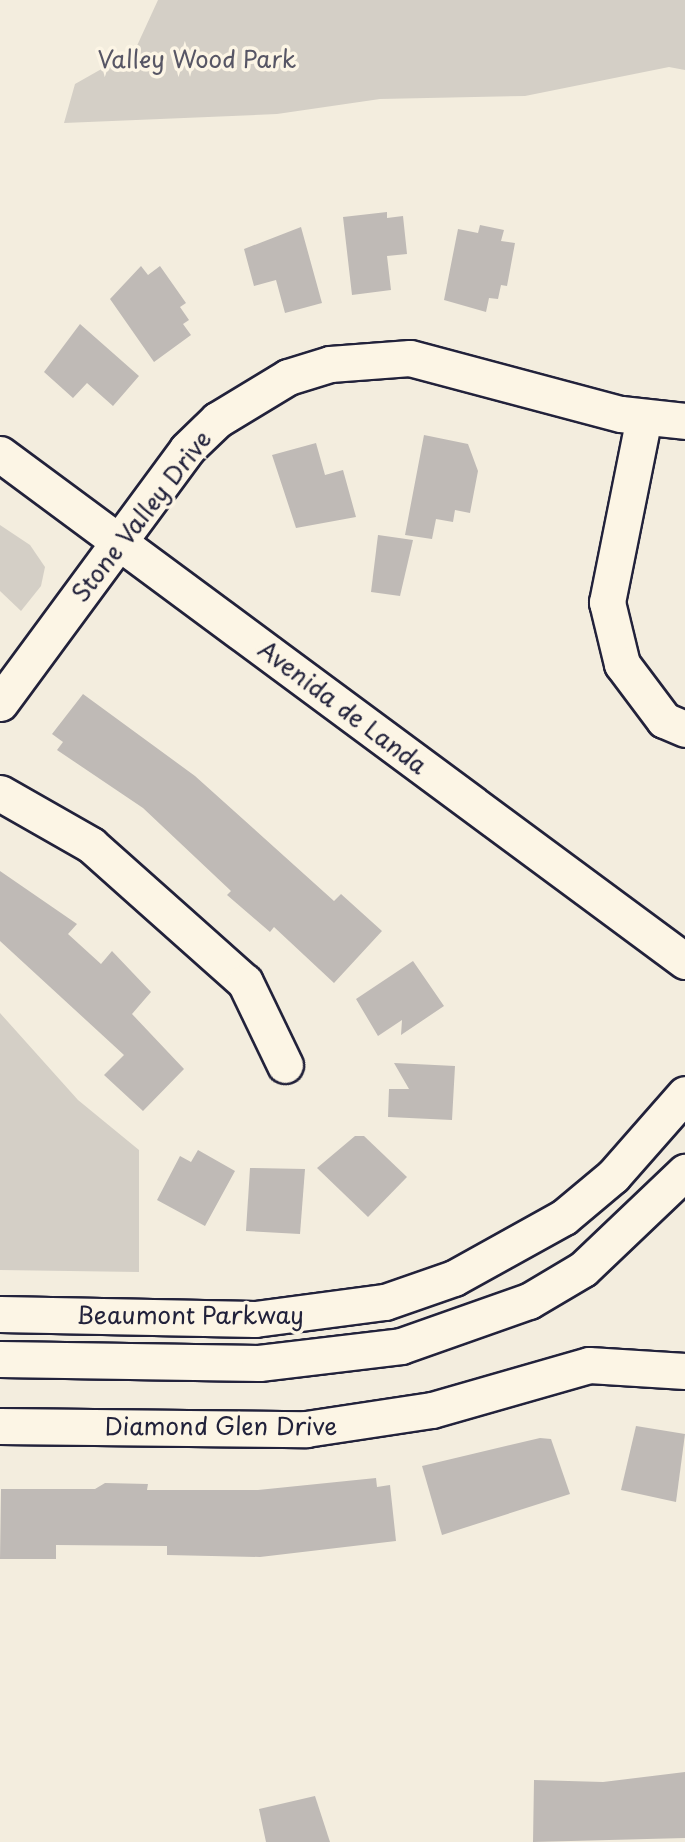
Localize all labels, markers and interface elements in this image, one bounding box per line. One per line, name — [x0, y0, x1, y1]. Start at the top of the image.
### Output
park label: Valley Wood Park — [96, 45, 298, 73]
street label: Stone Valley Drive — [65, 424, 217, 608]
street label: Avenida de Landa — [253, 634, 433, 780]
street label: Beaumont Parkway — [76, 1301, 304, 1329]
street label: Diamond Glen Drive — [104, 1412, 338, 1440]

